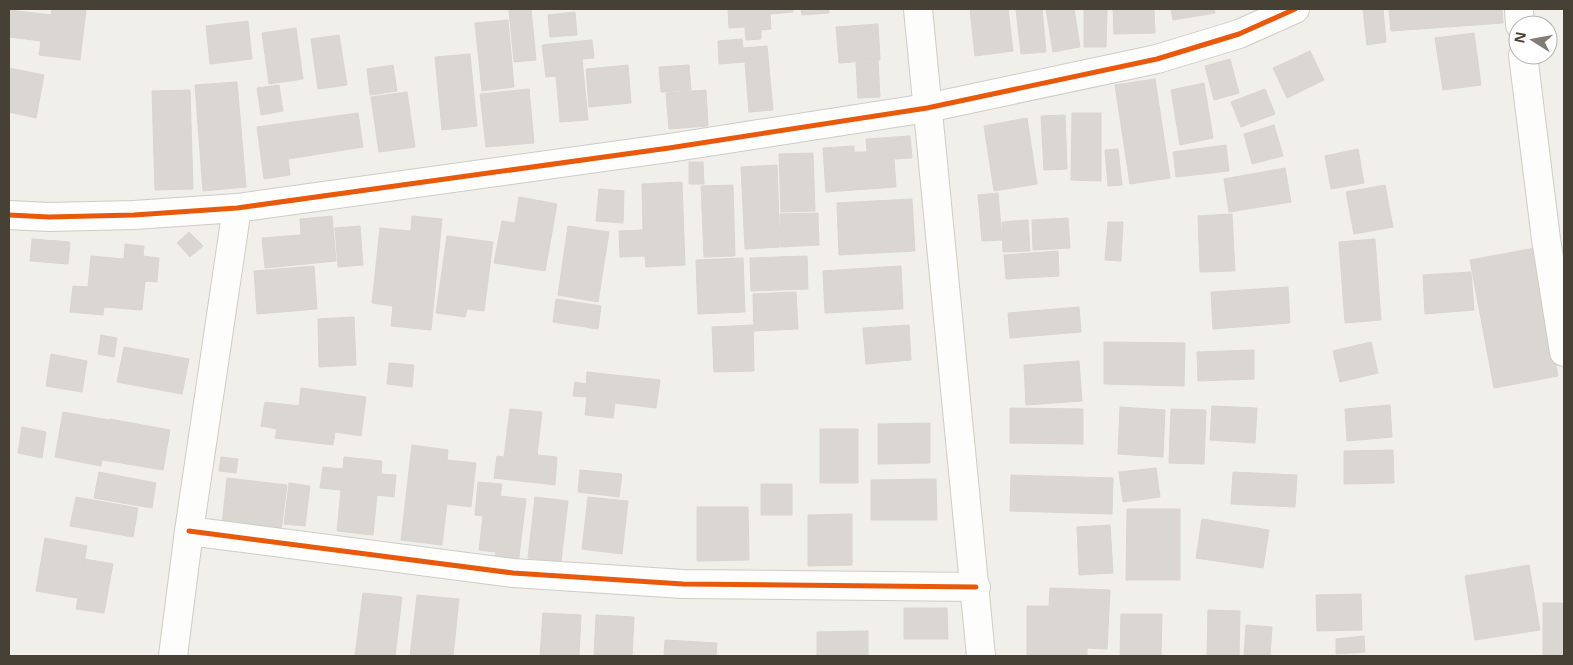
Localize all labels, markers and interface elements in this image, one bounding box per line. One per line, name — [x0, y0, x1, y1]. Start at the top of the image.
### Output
north arrow — [1508, 15, 1558, 65]
text: N — [1509, 30, 1530, 45]

